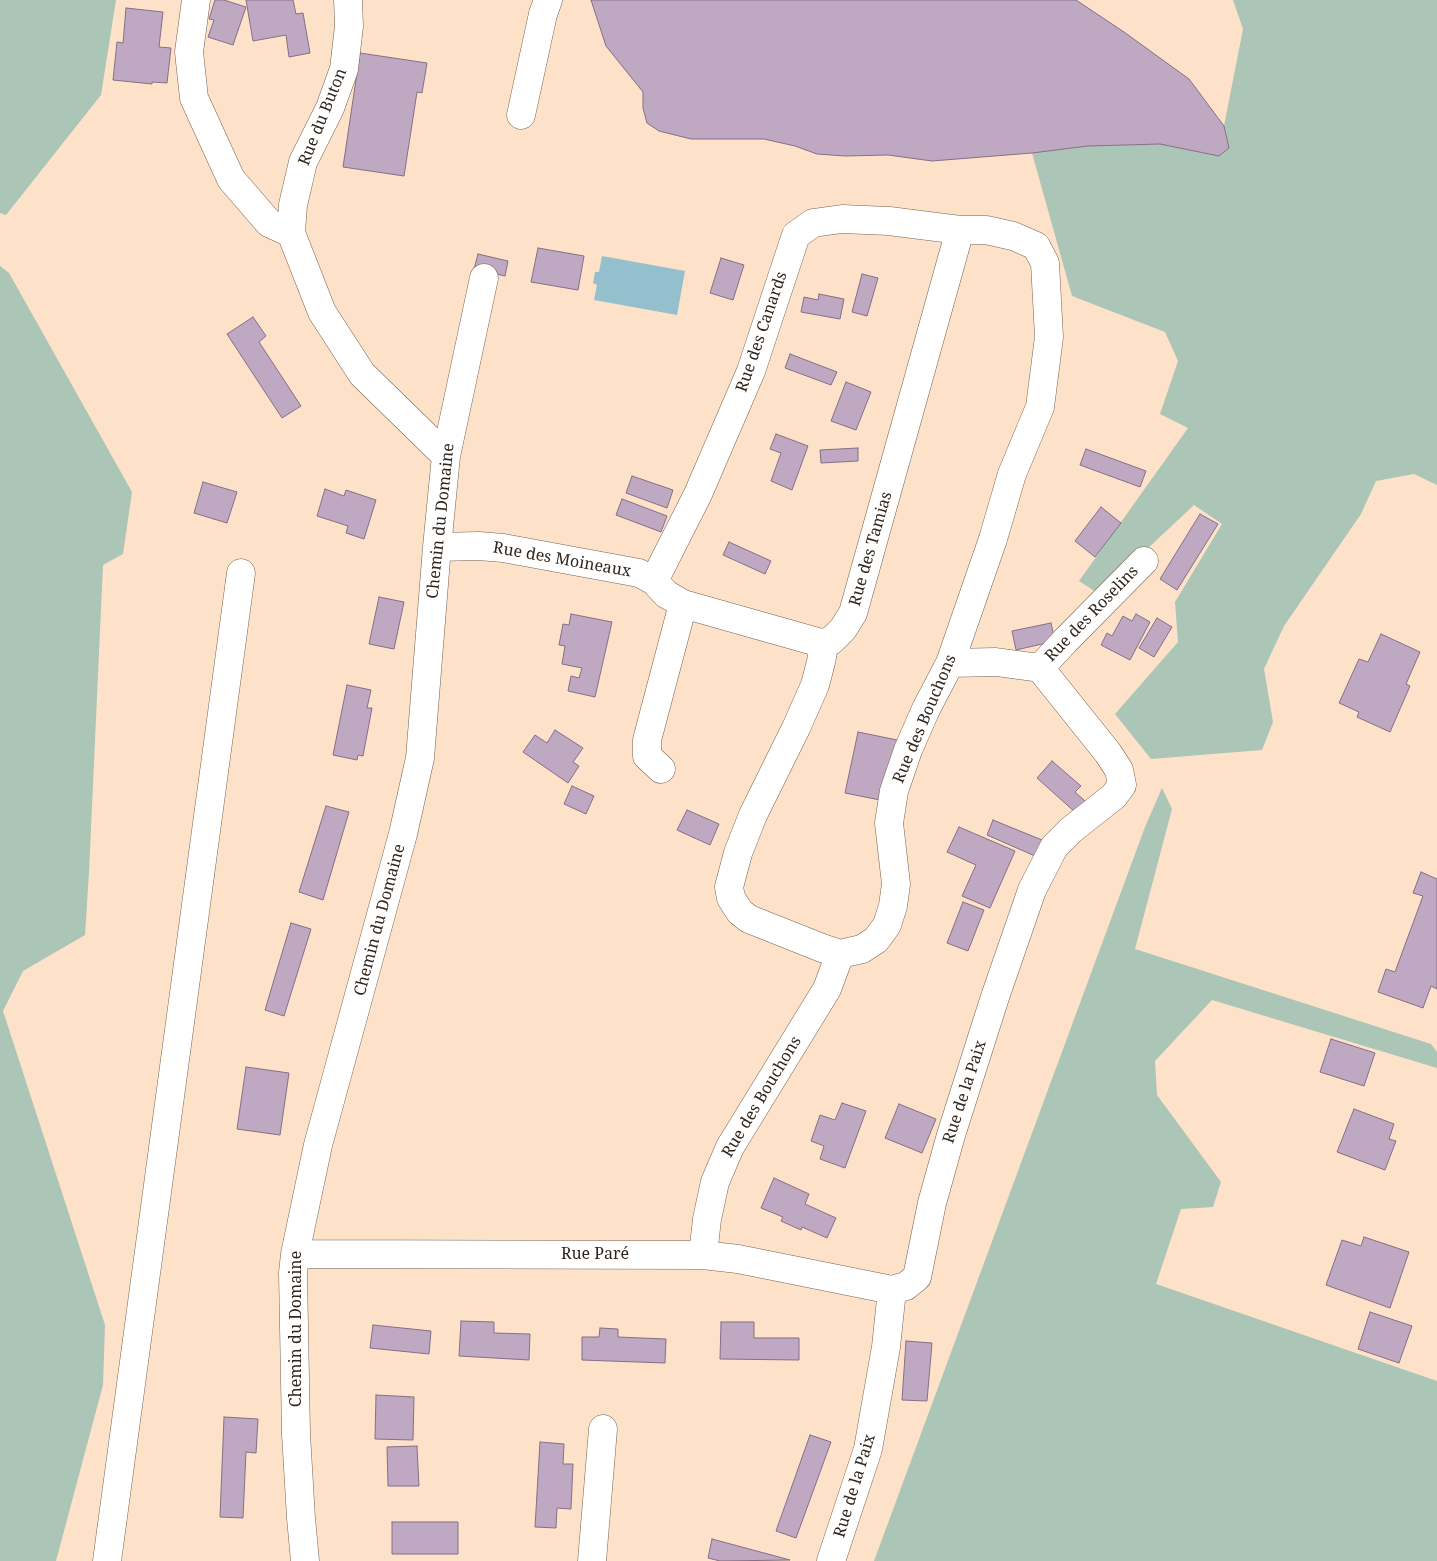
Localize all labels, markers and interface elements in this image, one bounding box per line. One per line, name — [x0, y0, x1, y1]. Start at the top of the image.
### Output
street label: Rue du Buton — [295, 66, 351, 168]
street label: Rue des Canards — [732, 269, 792, 395]
street label: Chemin du Domaine — [423, 442, 459, 600]
street label: Rue des Tamias — [846, 490, 896, 608]
street label: Rue des Moineaux — [491, 538, 633, 582]
street label: Rue des Roselins — [1041, 562, 1143, 666]
street label: Rue des Bouchons — [889, 652, 961, 786]
street label: Chemin du Domaine — [350, 842, 410, 998]
street label: Rue des Bouchons — [718, 1033, 806, 1161]
street label: Rue de la Paix — [939, 1038, 991, 1146]
street label: Rue Paré — [561, 1244, 629, 1264]
street label: Chemin du Domaine — [286, 1251, 306, 1407]
street label: Rue de la Paix — [830, 1432, 880, 1540]

